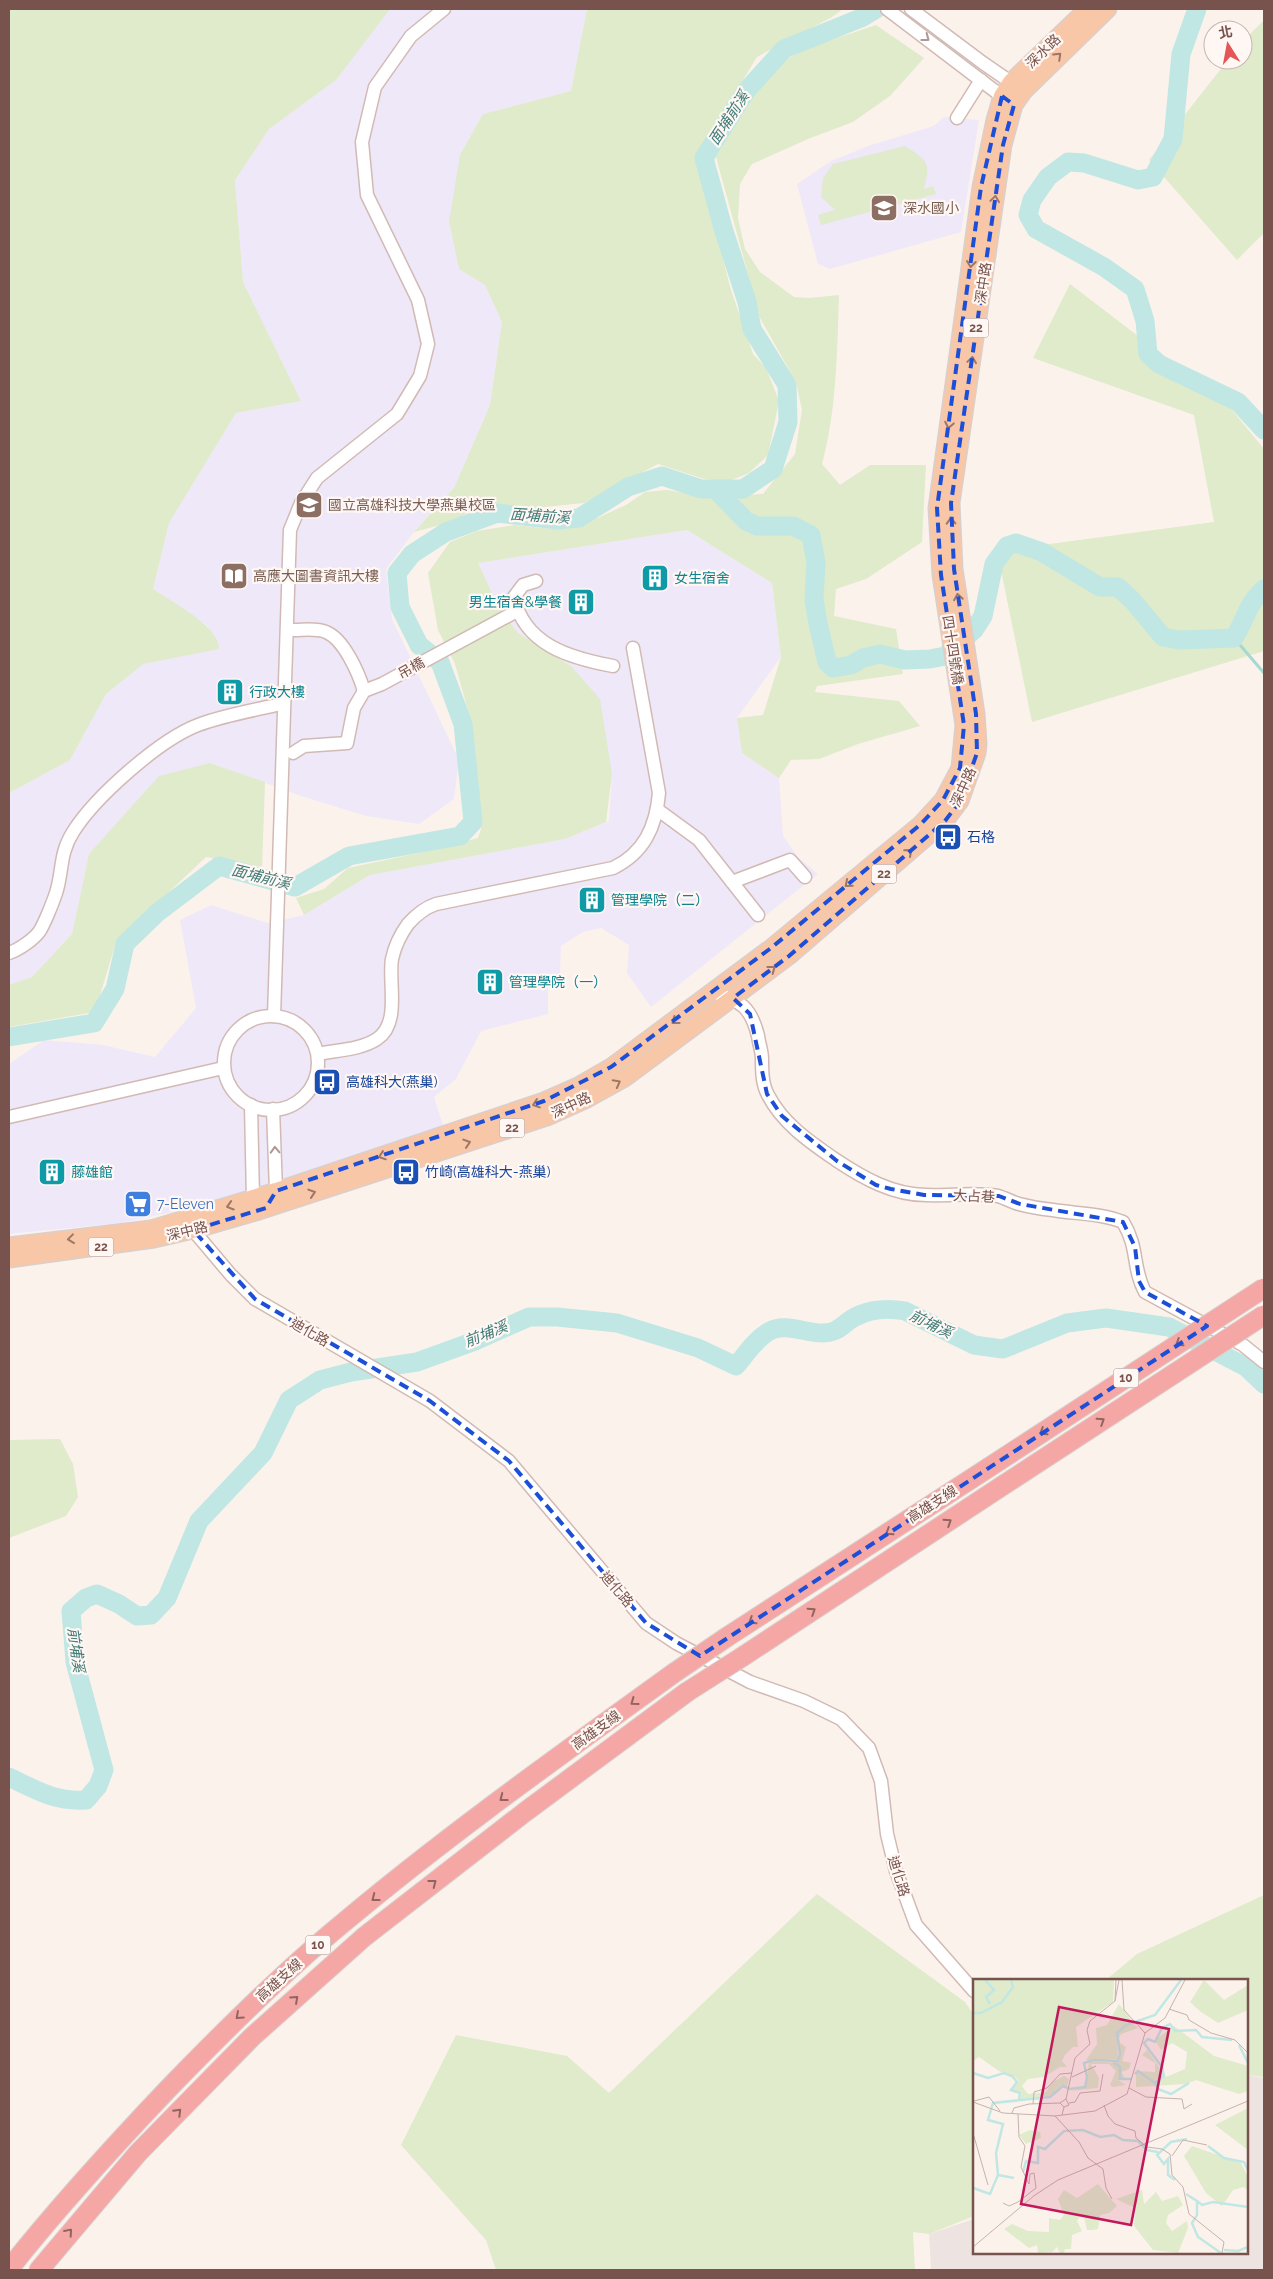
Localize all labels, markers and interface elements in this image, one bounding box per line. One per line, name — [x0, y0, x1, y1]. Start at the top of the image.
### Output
north arrow — [1203, 20, 1253, 70]
text: 北 — [1217, 23, 1234, 41]
street label: 深水路 — [1022, 31, 1064, 71]
one-way arrow — [920, 32, 930, 41]
one-way arrow — [1052, 53, 1061, 62]
water label: 面埔前溪 — [705, 86, 754, 148]
school or university icon: 深水國小 — [869, 193, 899, 223]
one-way arrow — [989, 195, 1000, 203]
place label: 深水國小 — [903, 200, 959, 216]
one-way arrow — [967, 260, 977, 269]
street label: 深中路 — [972, 261, 994, 305]
road number: 22 — [964, 318, 988, 338]
one-way arrow — [966, 355, 976, 364]
one-way arrow — [944, 421, 954, 430]
school or university icon: 國立高雄科技大學燕巢校區 — [294, 490, 324, 520]
place label: 國立高雄科技大學燕巢校區 — [328, 497, 496, 513]
water label: 面埔前溪 — [509, 505, 573, 527]
one-way arrow — [946, 516, 956, 524]
library icon: 高應大圖書資訊大樓 — [219, 561, 249, 591]
building icon: 女生宿舍 — [640, 563, 670, 593]
place label: 高應大圖書資訊大樓 — [253, 568, 379, 584]
place label: 女生宿舍 — [674, 570, 730, 586]
building icon: 男生宿舍&學餐 — [566, 587, 596, 617]
one-way arrow — [954, 593, 964, 601]
place label: 男生宿舍&學餐 — [469, 594, 562, 610]
street label: 四十四號橋 — [940, 614, 966, 686]
street label: 吊橋 — [395, 654, 427, 682]
building icon: 行政大樓 — [215, 677, 245, 707]
place label: 行政大樓 — [249, 684, 305, 700]
street label: 深中路 — [947, 765, 979, 809]
bus stop icon: 石格 — [933, 822, 963, 852]
place label: 石格 — [967, 829, 995, 845]
one-way arrow — [903, 849, 912, 858]
water label: 面埔前溪 — [230, 861, 294, 893]
road number: 22 — [872, 864, 896, 884]
one-way arrow — [845, 878, 854, 887]
building icon: 管理學院（二） — [577, 885, 607, 915]
place label: 管理學院（二） — [611, 892, 709, 908]
one-way arrow — [766, 966, 776, 975]
building icon: 管理學院（一） — [475, 967, 505, 997]
place label: 管理學院（一） — [509, 974, 607, 990]
one-way arrow — [671, 1015, 681, 1024]
bus stop icon: 高雄科大(燕巢) — [312, 1067, 342, 1097]
place label: 高雄科大(燕巢) — [346, 1074, 438, 1090]
one-way arrow — [612, 1079, 621, 1089]
street label: 深中路 — [549, 1089, 593, 1121]
one-way arrow — [532, 1098, 540, 1108]
road number: 22 — [500, 1118, 524, 1138]
one-way arrow — [462, 1139, 470, 1149]
one-way arrow — [269, 1146, 280, 1154]
one-way arrow — [378, 1150, 386, 1160]
building icon: 藤雄館 — [37, 1157, 67, 1187]
bus stop icon: 竹崎(高雄科大-燕巢) — [391, 1157, 421, 1187]
place label: 藤雄館 — [71, 1164, 113, 1180]
place label: 竹崎(高雄科大-燕巢) — [425, 1164, 551, 1180]
street label: 大占巷 — [953, 1187, 995, 1205]
supermarket icon: 7-Eleven — [123, 1189, 153, 1219]
one-way arrow — [307, 1189, 316, 1199]
place label: 7-Eleven — [157, 1196, 214, 1212]
one-way arrow — [226, 1200, 234, 1210]
street label: 深中路 — [165, 1218, 209, 1244]
one-way arrow — [67, 1233, 75, 1244]
road number: 22 — [88, 1238, 114, 1256]
water label: 前埔溪 — [907, 1306, 957, 1343]
street label: 迪化路 — [288, 1315, 332, 1349]
water label: 前埔溪 — [462, 1316, 512, 1351]
one-way arrow — [1176, 1337, 1185, 1347]
road number: 10 — [1114, 1369, 1138, 1388]
one-way arrow — [1096, 1418, 1105, 1428]
one-way arrow — [1039, 1426, 1049, 1435]
street label: 高雄支線 — [904, 1482, 960, 1526]
one-way arrow — [942, 1519, 951, 1528]
one-way arrow — [885, 1526, 894, 1536]
street label: 迪化路 — [597, 1568, 637, 1610]
one-way arrow — [806, 1608, 815, 1617]
one-way arrow — [749, 1615, 758, 1624]
water label: 前埔溪 — [64, 1626, 88, 1676]
one-way arrow — [631, 1696, 640, 1705]
street label: 高雄支線 — [569, 1707, 623, 1753]
one-way arrow — [500, 1792, 509, 1800]
street label: 迪化路 — [885, 1854, 913, 1898]
one-way arrow — [427, 1881, 436, 1889]
one-way arrow — [372, 1892, 381, 1900]
road number: 10 — [306, 1936, 330, 1954]
street label: 高雄支線 — [253, 1955, 305, 2005]
inset map — [973, 1979, 1248, 2254]
one-way arrow — [289, 1996, 298, 2005]
one-way arrow — [236, 2010, 245, 2019]
one-way arrow — [173, 2109, 182, 2118]
one-way arrow — [64, 2229, 73, 2238]

